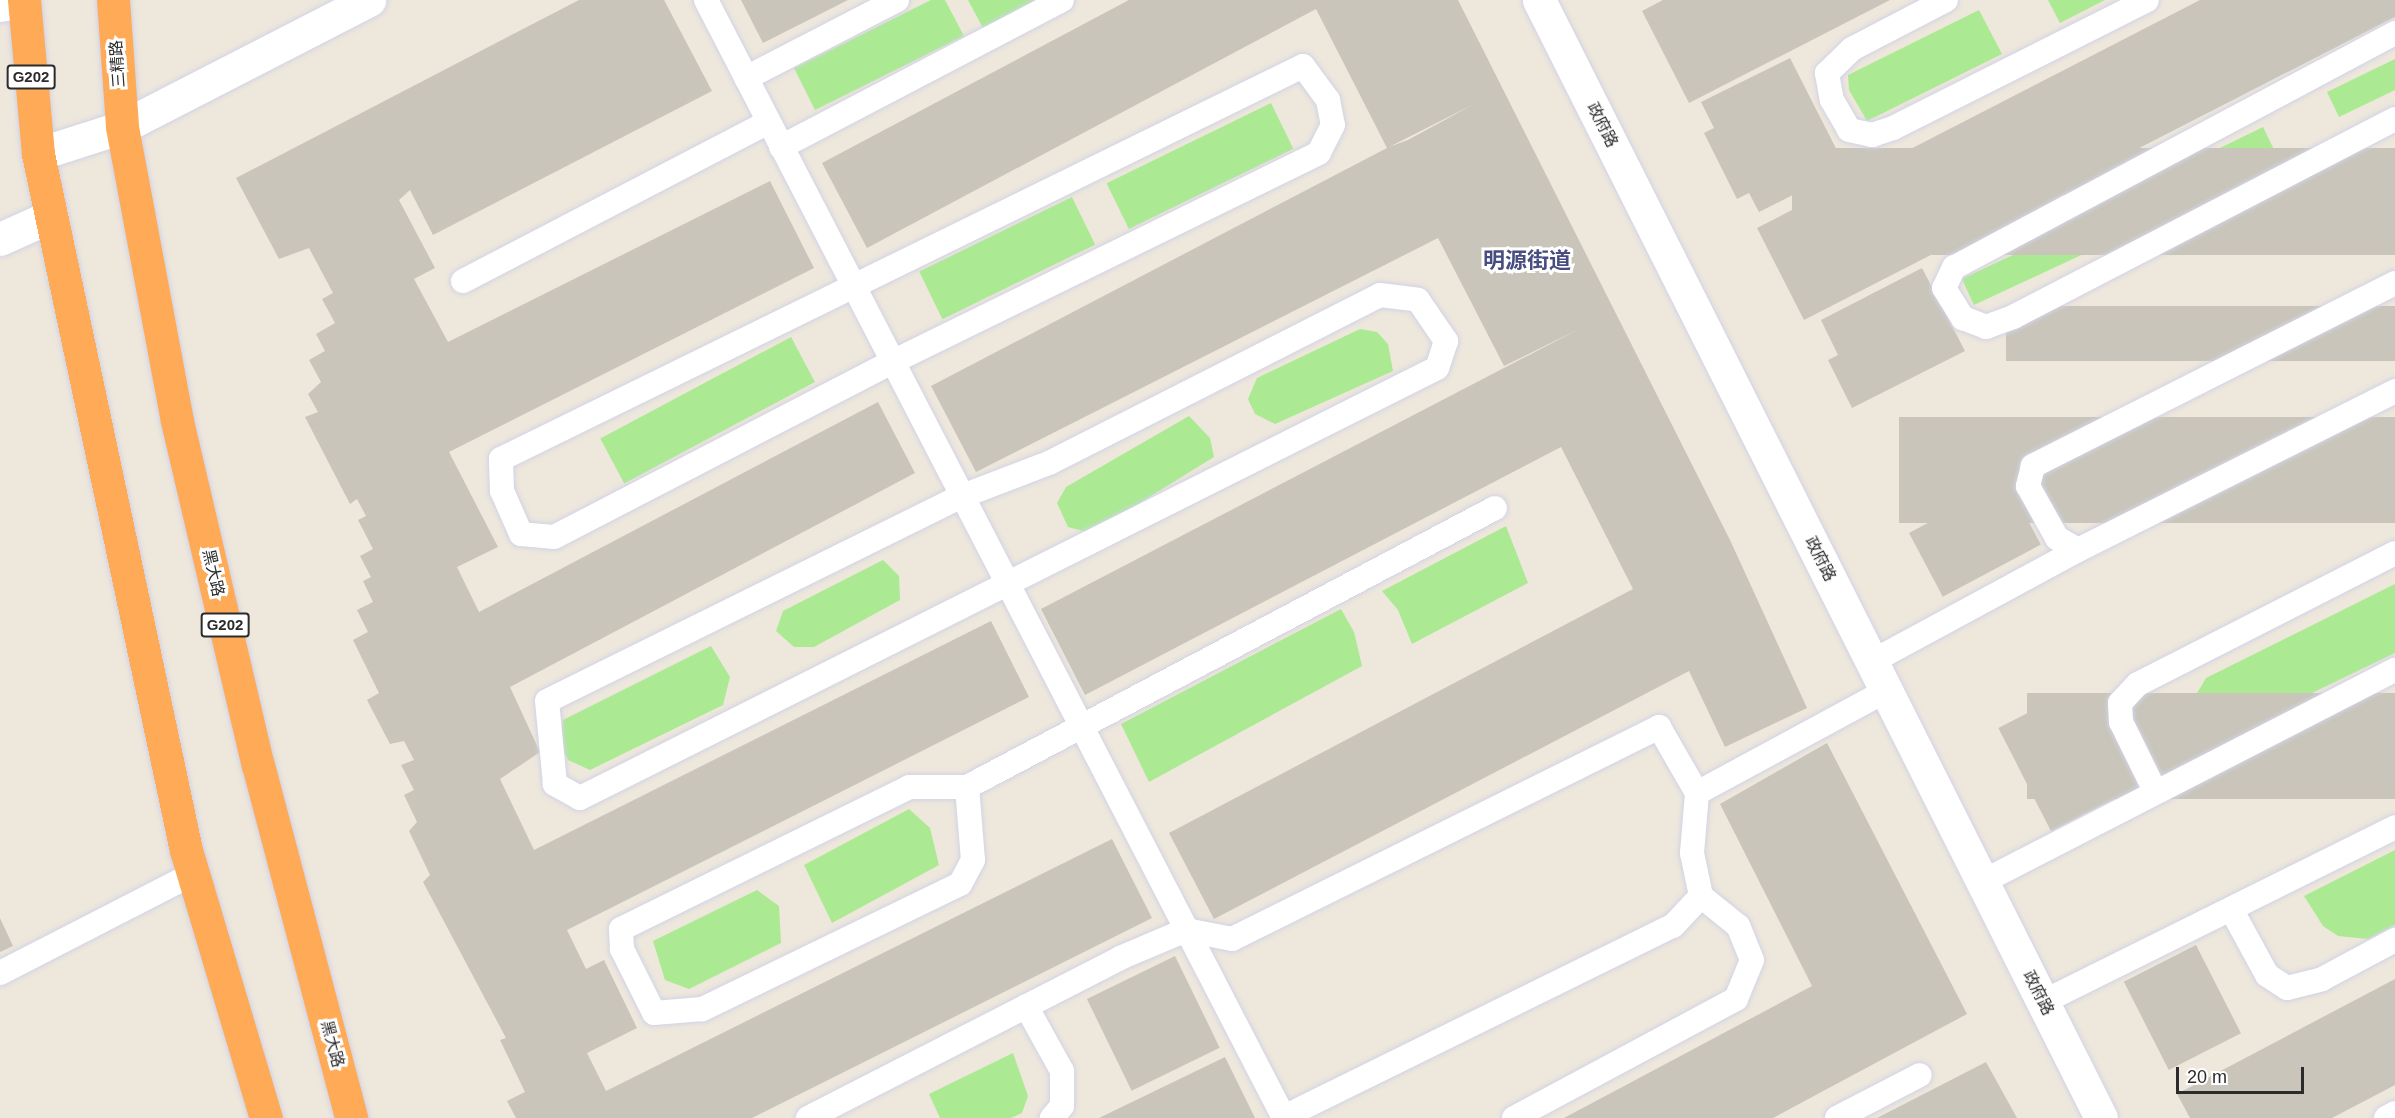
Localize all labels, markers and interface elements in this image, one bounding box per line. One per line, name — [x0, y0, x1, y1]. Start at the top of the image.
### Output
street label: 三精路 — [107, 39, 129, 89]
road number: G202 — [6, 65, 57, 89]
street label: 政府路 — [1583, 99, 1621, 151]
district label: 明源街道 — [1483, 248, 1571, 274]
street label: 政府路 — [1801, 533, 1839, 585]
street label: 黑大路 — [198, 547, 228, 599]
road number: G202 — [200, 613, 250, 637]
street label: 政府路 — [2019, 967, 2057, 1019]
street label: 黑大路 — [317, 1018, 347, 1070]
scale bar — [2179, 1055, 2306, 1093]
text: 20 m — [2187, 1067, 2227, 1087]

